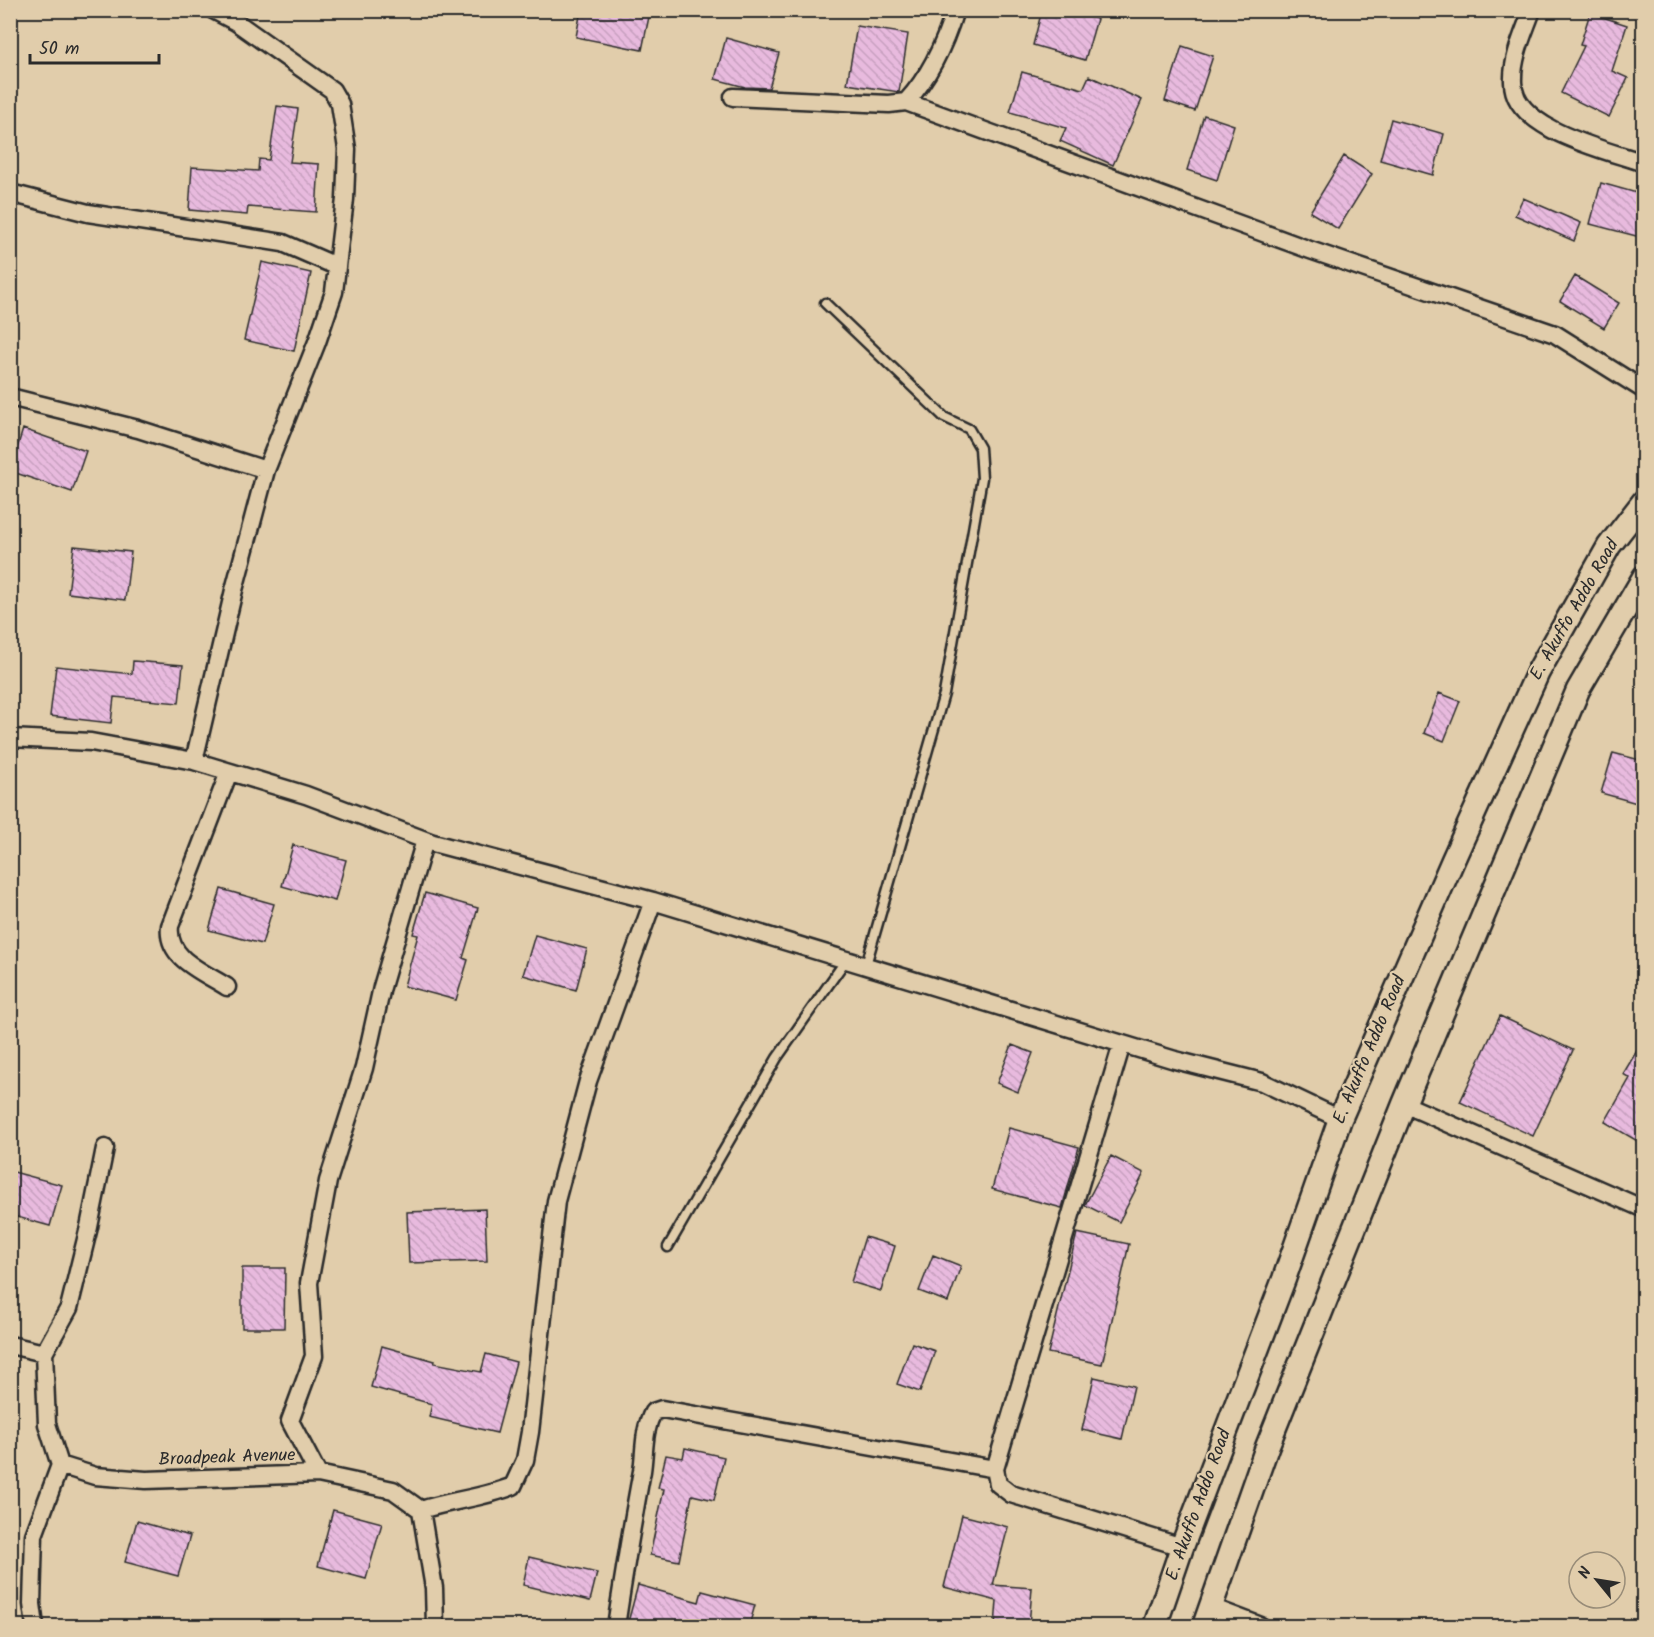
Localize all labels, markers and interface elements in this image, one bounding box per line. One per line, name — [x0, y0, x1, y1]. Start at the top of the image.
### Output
scale bar — [30, 27, 159, 65]
text: 50 m — [39, 35, 79, 64]
street label: E. Akuffo Addo Road — [1523, 533, 1628, 686]
street label: E. Akuffo Addo Road — [1326, 970, 1415, 1129]
street label: E. Akuffo Addo Road — [1158, 1424, 1240, 1585]
street label: Broadpeak Avenue — [158, 1441, 296, 1475]
north arrow — [1567, 1550, 1627, 1610]
text: N — [1572, 1563, 1599, 1584]

